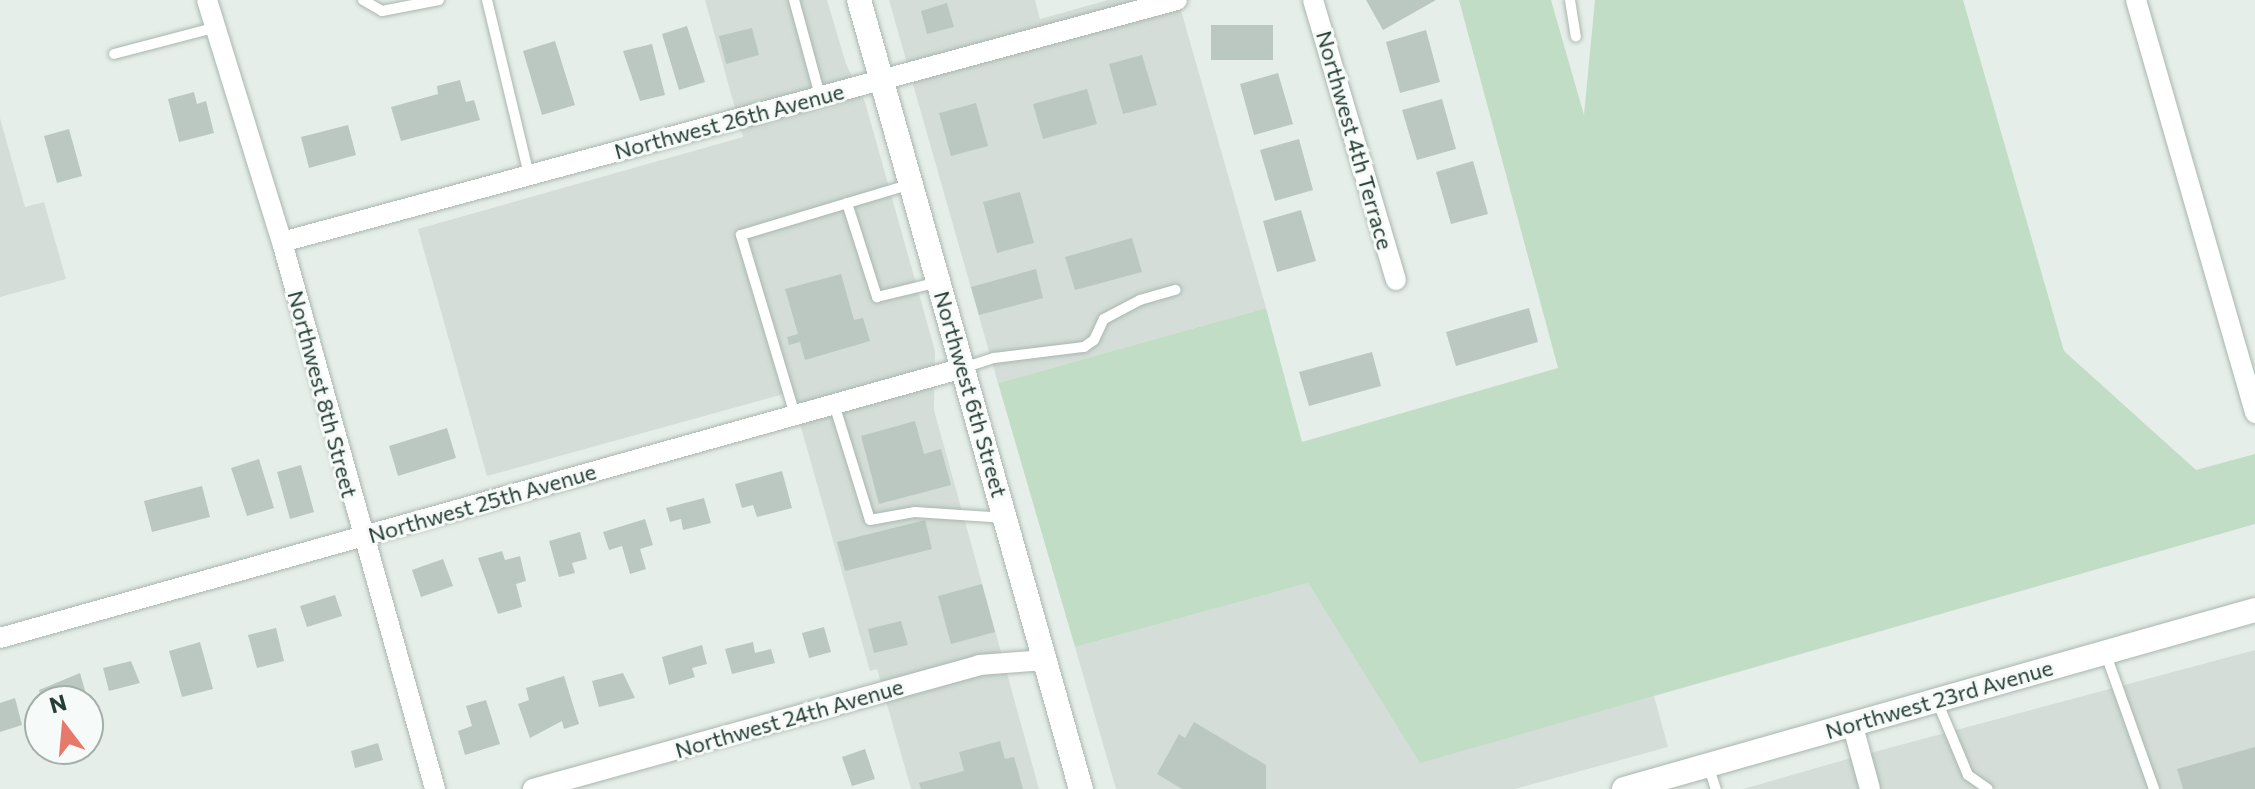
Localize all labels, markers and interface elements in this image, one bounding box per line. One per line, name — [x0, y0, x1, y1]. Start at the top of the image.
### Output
street label: Northwest 4th Terrace — [1311, 28, 1399, 252]
street label: Northwest 26th Avenue — [611, 78, 847, 164]
street label: Northwest 8th Street — [283, 288, 363, 500]
street label: Northwest 6th Street — [929, 288, 1013, 500]
street label: Northwest 25th Avenue — [365, 458, 599, 548]
street label: Northwest 23rd Avenue — [1822, 654, 2056, 744]
street label: Northwest 24th Avenue — [672, 673, 906, 763]
north arrow — [24, 685, 104, 765]
text: N — [46, 688, 69, 719]

